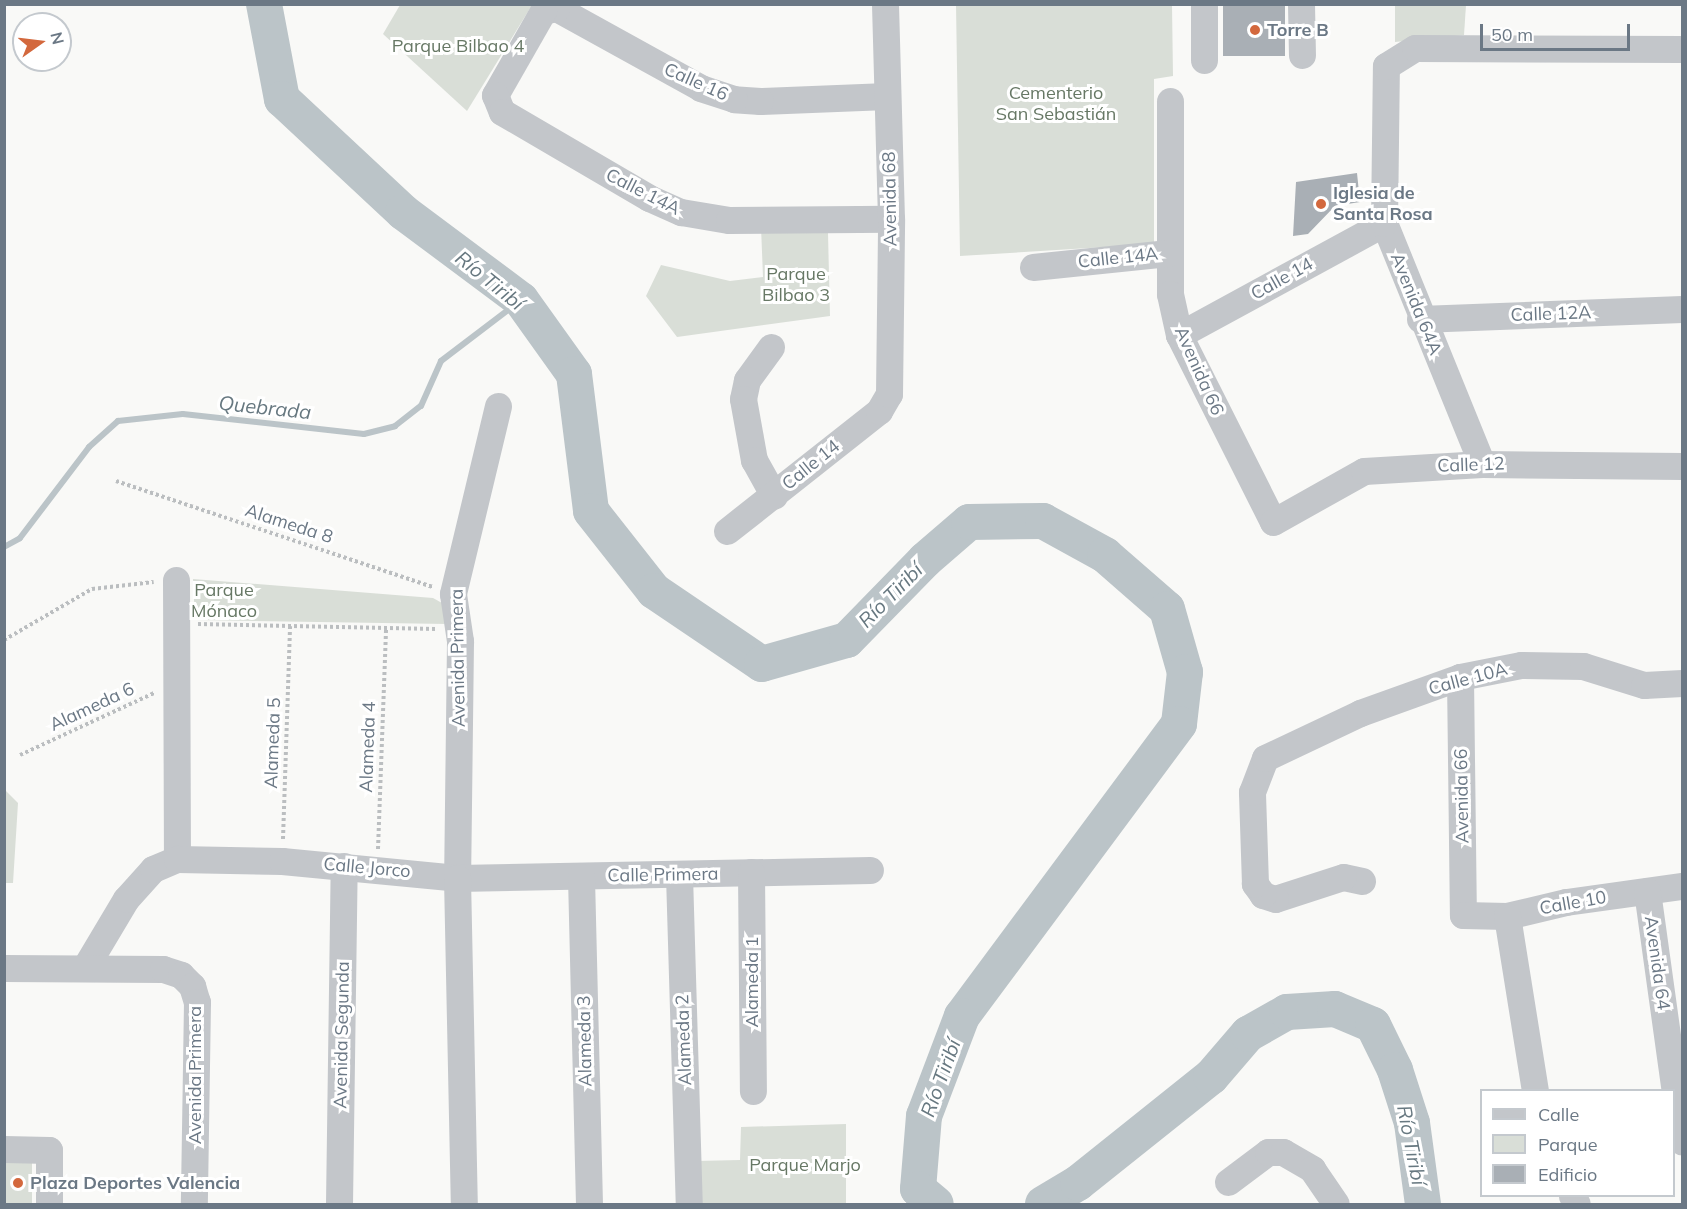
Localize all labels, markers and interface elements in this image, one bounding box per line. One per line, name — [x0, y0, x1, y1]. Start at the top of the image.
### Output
north arrow — [12, 12, 72, 72]
scale bar — [1483, 12, 1633, 50]
place label: Torre B — [1267, 19, 1329, 41]
marker: Torre B — [1248, 23, 1262, 37]
text: 50 m — [1491, 23, 1533, 46]
text: N — [46, 30, 69, 46]
park label: Parque Bilbao 4 — [392, 35, 524, 57]
street label: Calle 16 — [661, 58, 731, 106]
park label: Cementerio San Sebastián — [996, 83, 1116, 125]
street label: Avenida 68 — [878, 151, 902, 247]
street label: Calle 14A — [602, 164, 684, 220]
place label: Iglesia de Santa Rosa — [1333, 183, 1433, 226]
marker: Iglesia de Santa Rosa — [1314, 197, 1328, 211]
street label: Calle 14A — [1077, 243, 1159, 273]
water label: Río Tiribí — [451, 245, 529, 315]
street label: Avenida 64A — [1386, 250, 1446, 358]
street label: Calle 14 — [1247, 253, 1317, 305]
park label: Parque Bilbao 3 — [762, 264, 830, 306]
street label: Calle 12A — [1510, 302, 1592, 326]
street label: Avenida 66 — [1170, 323, 1228, 419]
water label: Quebrada — [217, 390, 313, 424]
street label: Calle 14 — [778, 435, 844, 495]
street label: Calle 12 — [1437, 453, 1505, 477]
street label: Alameda 8 — [242, 500, 336, 548]
water label: Río Tiribí — [853, 558, 927, 632]
park label: Parque Mónaco — [191, 580, 257, 622]
street label: Avenida Primera — [446, 589, 470, 727]
street label: Calle 10A — [1426, 658, 1510, 700]
street label: Alameda 6 — [46, 678, 138, 736]
street label: Alameda 5 — [261, 697, 285, 789]
street label: Alameda 4 — [356, 701, 380, 793]
street label: Avenida 66 — [1450, 748, 1474, 844]
street label: Calle Jorco — [322, 853, 412, 883]
street label: Calle Primera — [607, 863, 719, 887]
street label: Calle 10 — [1538, 887, 1608, 919]
street label: Avenida 64 — [1640, 915, 1674, 1011]
street label: Alameda 1 — [741, 936, 763, 1028]
street label: Avenida Segunda — [330, 961, 354, 1109]
street label: Alameda 2 — [672, 994, 696, 1086]
street label: Alameda 3 — [573, 995, 597, 1087]
street label: Avenida Primera — [184, 1006, 206, 1144]
water label: Río Tiribí — [915, 1036, 965, 1120]
legend — [1480, 1089, 1675, 1197]
water label: Río Tiribí — [1393, 1103, 1431, 1187]
text: Calle — [1538, 1103, 1579, 1126]
text: Parque — [1538, 1133, 1597, 1156]
park label: Parque Marjo — [749, 1154, 861, 1176]
text: Edificio — [1538, 1163, 1597, 1186]
place label: Plaza Deportes Valencia — [30, 1172, 240, 1194]
marker: Plaza Deportes Valencia — [11, 1176, 25, 1190]

